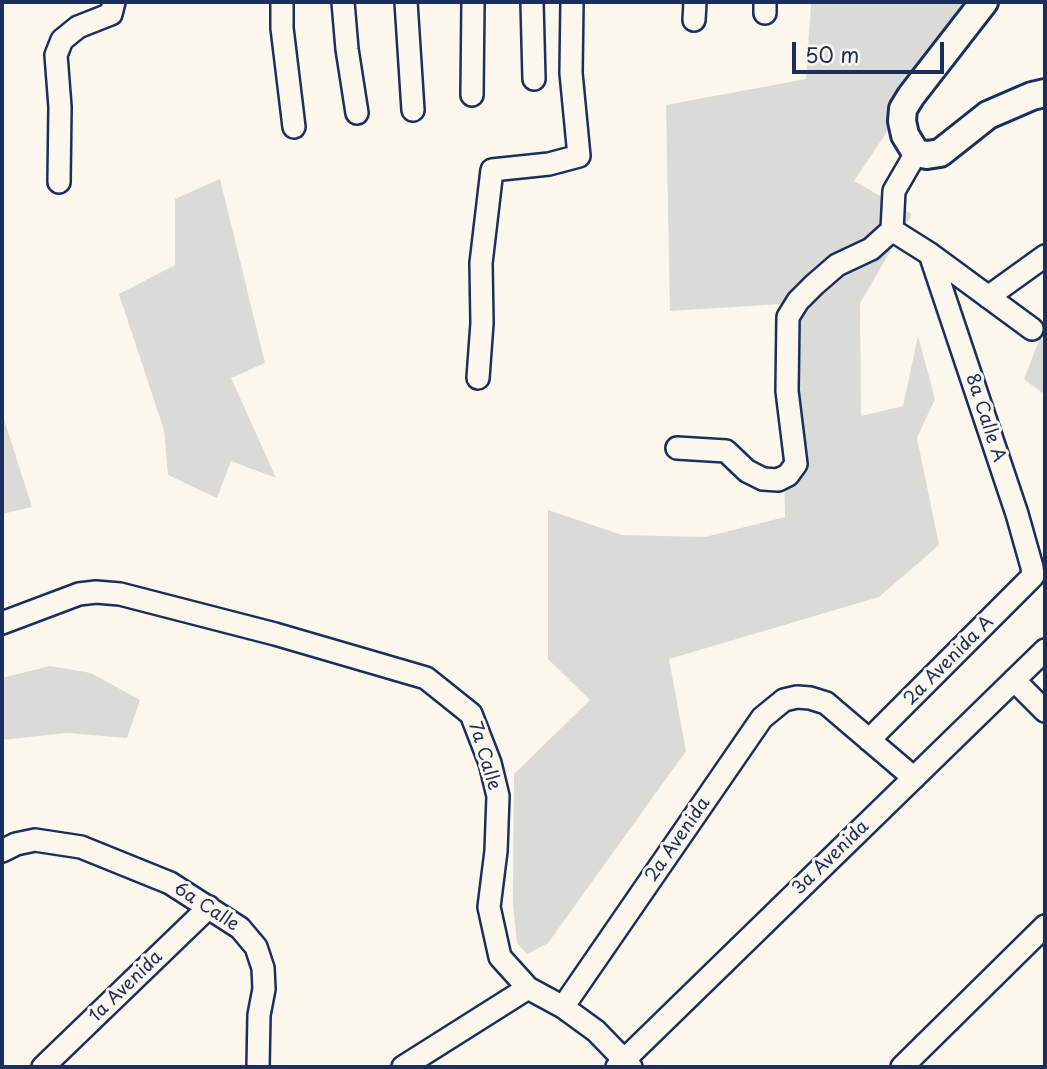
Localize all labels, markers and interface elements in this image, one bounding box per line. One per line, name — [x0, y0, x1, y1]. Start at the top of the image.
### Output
scale bar — [795, 28, 947, 72]
text: 50 m — [805, 38, 859, 70]
street label: 8a Calle A — [961, 371, 1009, 465]
street label: 2a Avenida A — [900, 612, 998, 710]
street label: 7a Calle — [463, 719, 505, 793]
street label: 2a Avenida — [641, 794, 715, 886]
street label: 3a Avenida — [788, 816, 874, 900]
street label: 6a Calle — [169, 878, 243, 936]
street label: 1a Avenida — [85, 947, 167, 1027]

